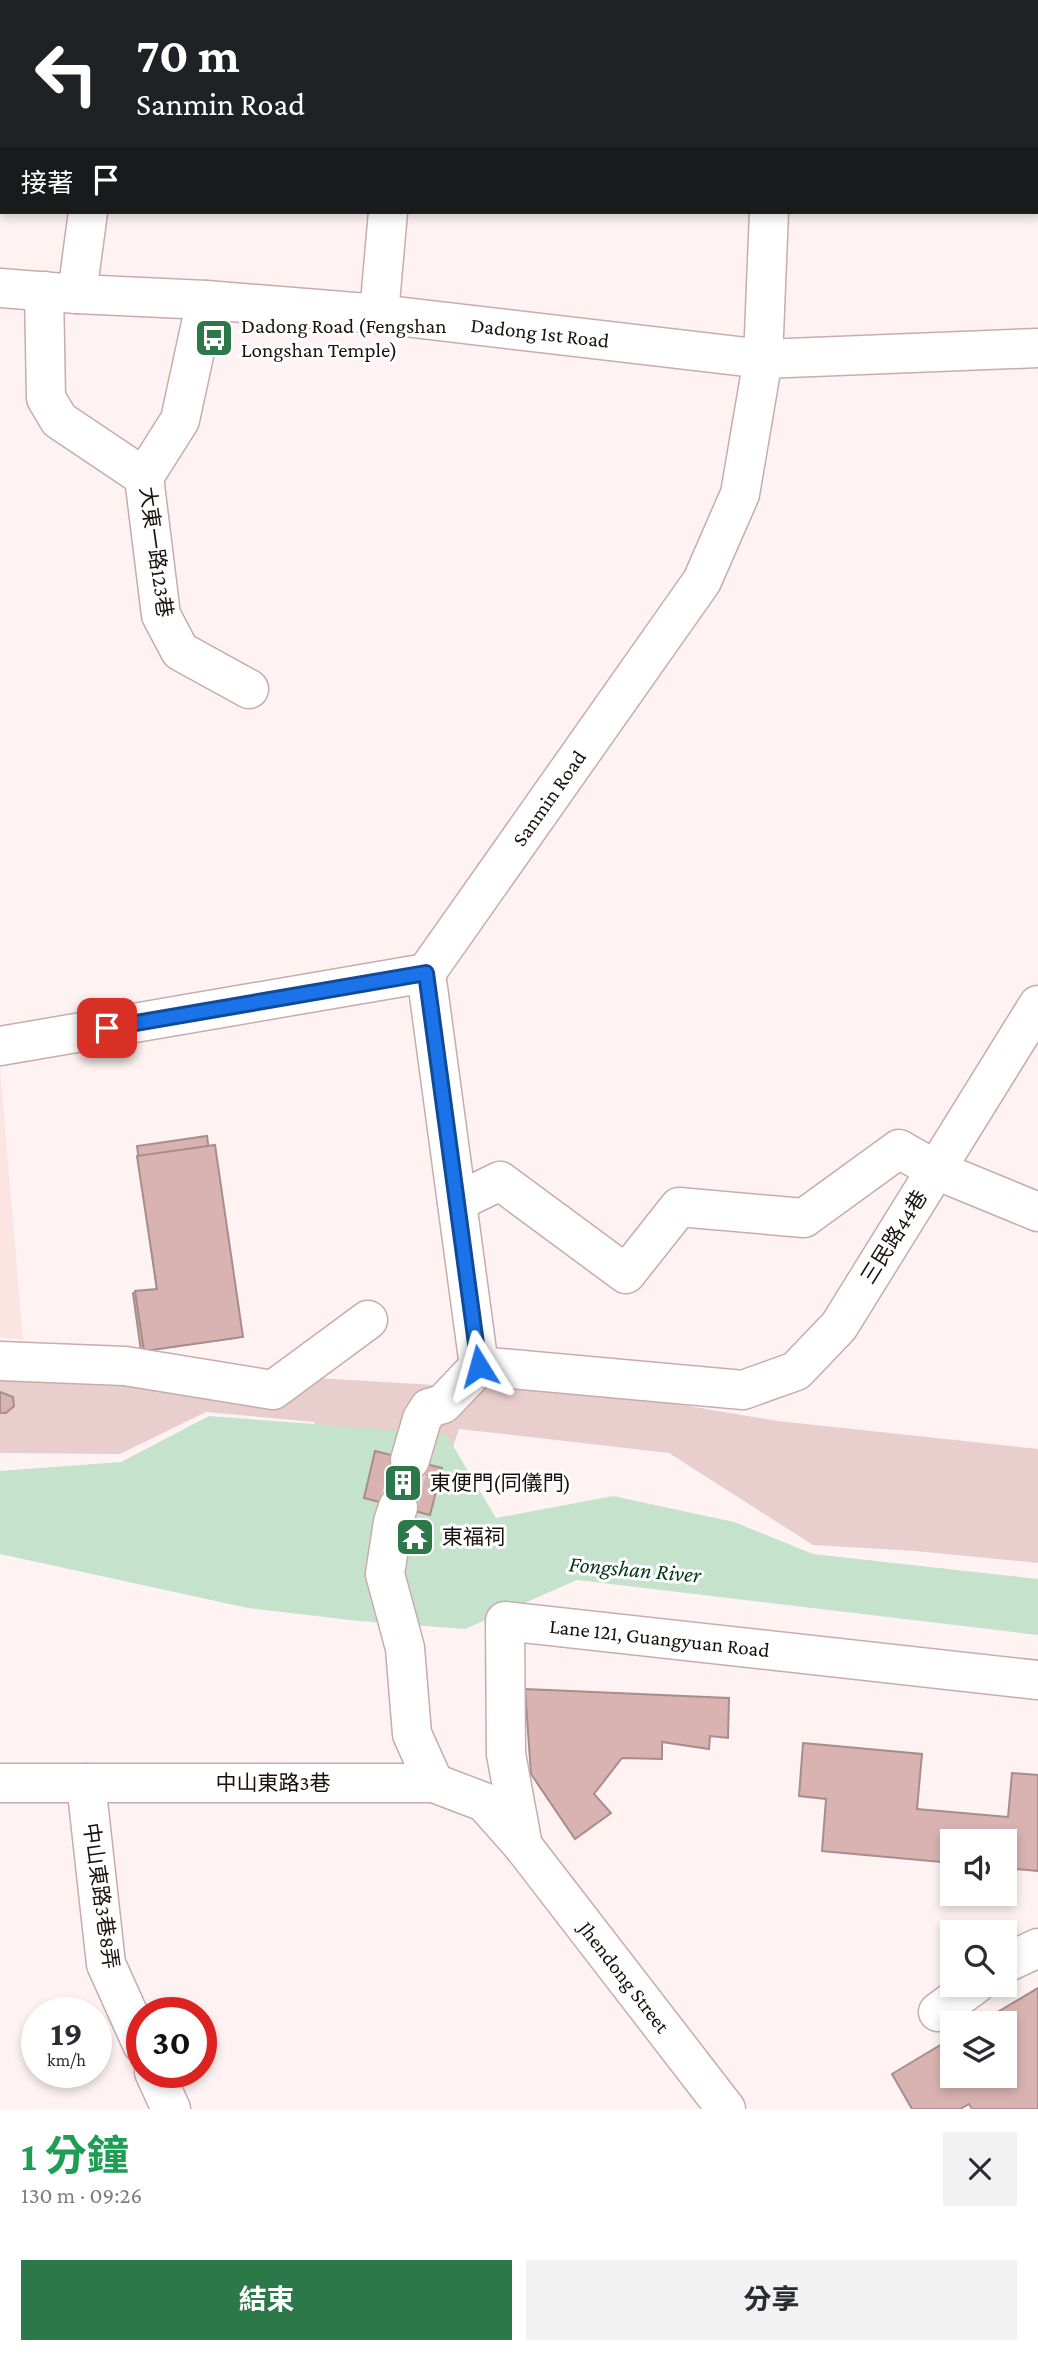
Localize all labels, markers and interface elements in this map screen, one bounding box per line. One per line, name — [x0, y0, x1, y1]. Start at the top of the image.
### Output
icon: left — [21, 28, 112, 119]
text: 70 m — [136, 28, 240, 83]
text: Sanmin Road — [136, 86, 305, 122]
icon: arrive — [87, 161, 125, 199]
text: 接著 — [21, 169, 73, 198]
street label: Dadong 1st Road — [469, 313, 611, 353]
place label: Dadong Road (Fengshan Longshan Temple) — [241, 314, 446, 362]
bus stop icon: Dadong Road (Fengshan Longshan Temple) — [193, 317, 235, 359]
street label: 大東一路123巷 — [135, 485, 177, 619]
street label: Sanmin Road — [507, 746, 591, 851]
pin — [77, 998, 137, 1058]
icon: arrive — [88, 1009, 126, 1047]
street label: 三民路44巷 — [856, 1186, 932, 1288]
position arrow — [442, 1329, 516, 1403]
building icon: 東便門(同儀門) — [382, 1462, 424, 1504]
place label: 東便門(同儀門) — [430, 1471, 571, 1495]
temple icon: 東福祠 — [394, 1516, 436, 1558]
place label: 東福祠 — [442, 1525, 505, 1549]
water label: Fongshan River — [568, 1550, 703, 1588]
street label: Lane 121, Guangyuan Road — [548, 1614, 771, 1662]
street label: 中山東路3巷 — [216, 1771, 330, 1795]
street label: 中山東路3巷8弄 — [79, 1821, 123, 1971]
map controls — [940, 1829, 1017, 2088]
button: sound — [940, 1829, 1017, 1906]
street label: Jhendong Street — [573, 1915, 675, 2038]
button: search — [940, 1920, 1017, 1997]
speed limit sign: 30 — [126, 1997, 217, 2088]
button: layers — [940, 2011, 1017, 2088]
text: 19 — [50, 2014, 83, 2053]
text: km/h — [47, 2050, 86, 2070]
text: 1 分鐘 — [21, 2132, 129, 2179]
button: close — [943, 2132, 1017, 2206]
text: 130 m · 09:26 — [21, 2182, 142, 2208]
button: 結束 — [21, 2260, 512, 2340]
button: 分享 — [526, 2260, 1017, 2340]

